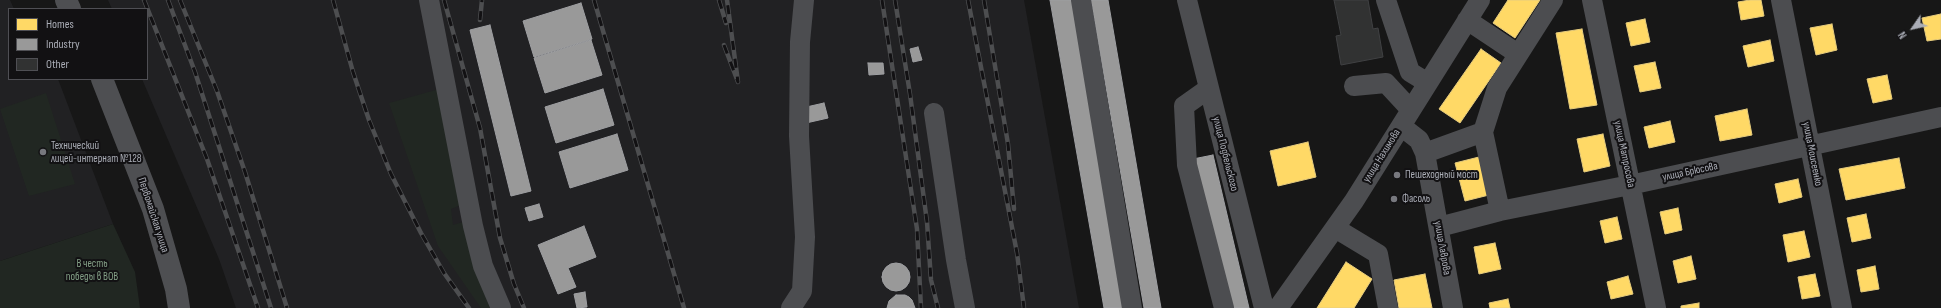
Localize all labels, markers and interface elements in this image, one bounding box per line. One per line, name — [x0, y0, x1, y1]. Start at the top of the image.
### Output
legend — [8, 8, 148, 80]
north arrow — [1893, 8, 1933, 48]
text: Homes — [46, 17, 74, 32]
text: N — [1896, 29, 1910, 41]
text: Industry — [46, 37, 80, 52]
text: Other — [46, 57, 69, 72]
street label: улица Подбельского — [1209, 115, 1241, 193]
street label: улица Матросова — [1610, 119, 1638, 189]
street label: улица Моисеенко — [1799, 121, 1825, 187]
street label: улица Нахимова — [1360, 127, 1404, 185]
place label: Технический лицей-интернат №128 — [51, 139, 142, 165]
marker: Технический лицей-интернат №128 — [38, 147, 48, 157]
street label: улица Брюсова — [1661, 160, 1719, 184]
place label: Пешеходный мост — [1405, 168, 1478, 182]
marker: Пешеходный мост — [1392, 170, 1402, 180]
street label: Первомайская улица — [135, 176, 171, 254]
place label: Фасоль — [1402, 192, 1430, 206]
marker: Фасоль — [1389, 194, 1399, 204]
street label: улица Лаврова — [1431, 220, 1453, 276]
park label: В честь победы в ВОВ — [66, 257, 118, 283]

